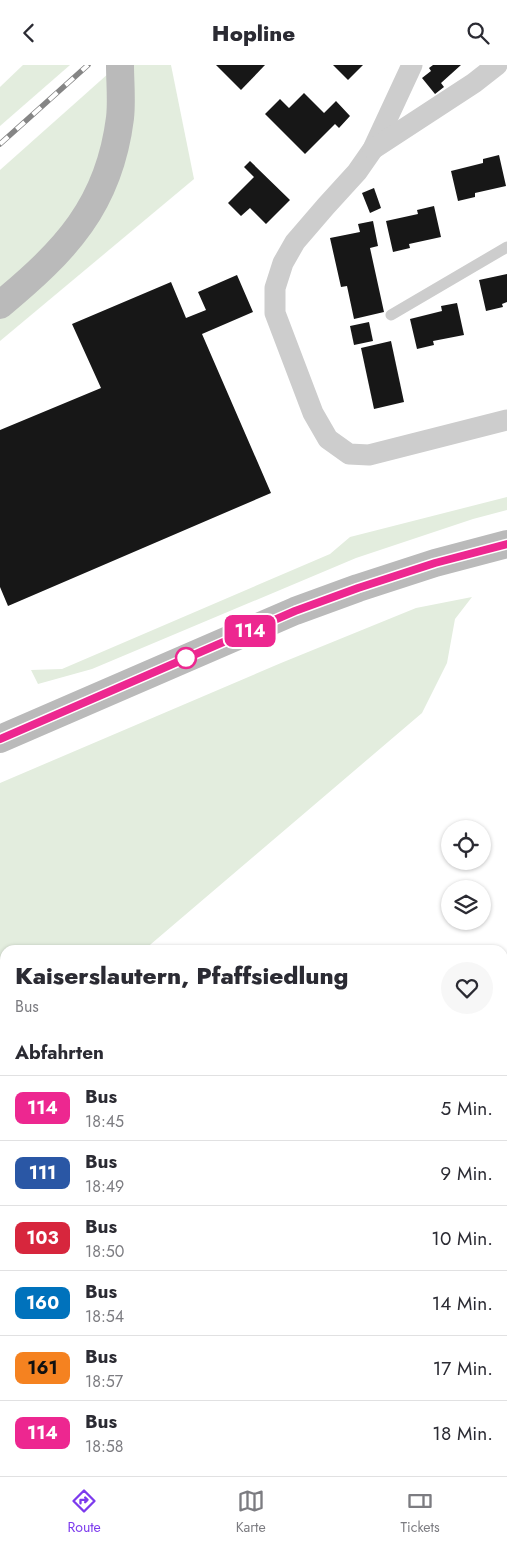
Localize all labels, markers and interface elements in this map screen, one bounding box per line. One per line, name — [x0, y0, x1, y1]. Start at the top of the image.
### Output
text: Hopline — [212, 17, 295, 49]
icon: back — [15, 19, 43, 47]
icon: search — [464, 19, 492, 47]
line badge: 114 — [221, 615, 279, 647]
text: 114 — [235, 618, 265, 644]
unlabelled marker — [175, 647, 197, 669]
map controls — [441, 820, 491, 930]
button: locate — [441, 820, 491, 870]
button: layers — [441, 880, 491, 930]
text: Kaiserslautern, Pfaffsiedlung — [15, 958, 349, 993]
button: heart — [441, 962, 493, 1014]
text: Bus — [15, 995, 39, 1018]
text: Abfahrten — [15, 1039, 104, 1066]
text: Bus — [85, 1083, 117, 1110]
text: 114 — [27, 1095, 58, 1121]
text: 5 Min. — [441, 1095, 493, 1122]
text: 18:45 — [85, 1110, 124, 1133]
text: Bus — [85, 1148, 117, 1175]
text: 111 — [29, 1160, 56, 1186]
text: 9 Min. — [440, 1160, 493, 1187]
text: 18:49 — [85, 1175, 124, 1198]
text: Bus — [85, 1213, 117, 1240]
text: 103 — [26, 1225, 59, 1251]
text: 10 Min. — [431, 1225, 493, 1252]
text: 18:50 — [85, 1240, 124, 1263]
text: Bus — [85, 1278, 117, 1305]
text: 160 — [26, 1290, 59, 1316]
text: 14 Min. — [432, 1290, 493, 1317]
text: 18:54 — [85, 1305, 124, 1328]
text: Bus — [85, 1343, 117, 1370]
text: 161 — [27, 1355, 58, 1381]
text: 17 Min. — [433, 1355, 493, 1382]
text: 18:57 — [85, 1370, 123, 1393]
text: Bus — [85, 1408, 117, 1435]
text: 114 — [27, 1420, 58, 1446]
text: 18 Min. — [432, 1420, 493, 1447]
text: 18:58 — [85, 1435, 124, 1458]
tab: Route — [67, 1487, 101, 1537]
tab: Karte — [236, 1487, 266, 1537]
tab: Tickets — [401, 1487, 440, 1537]

